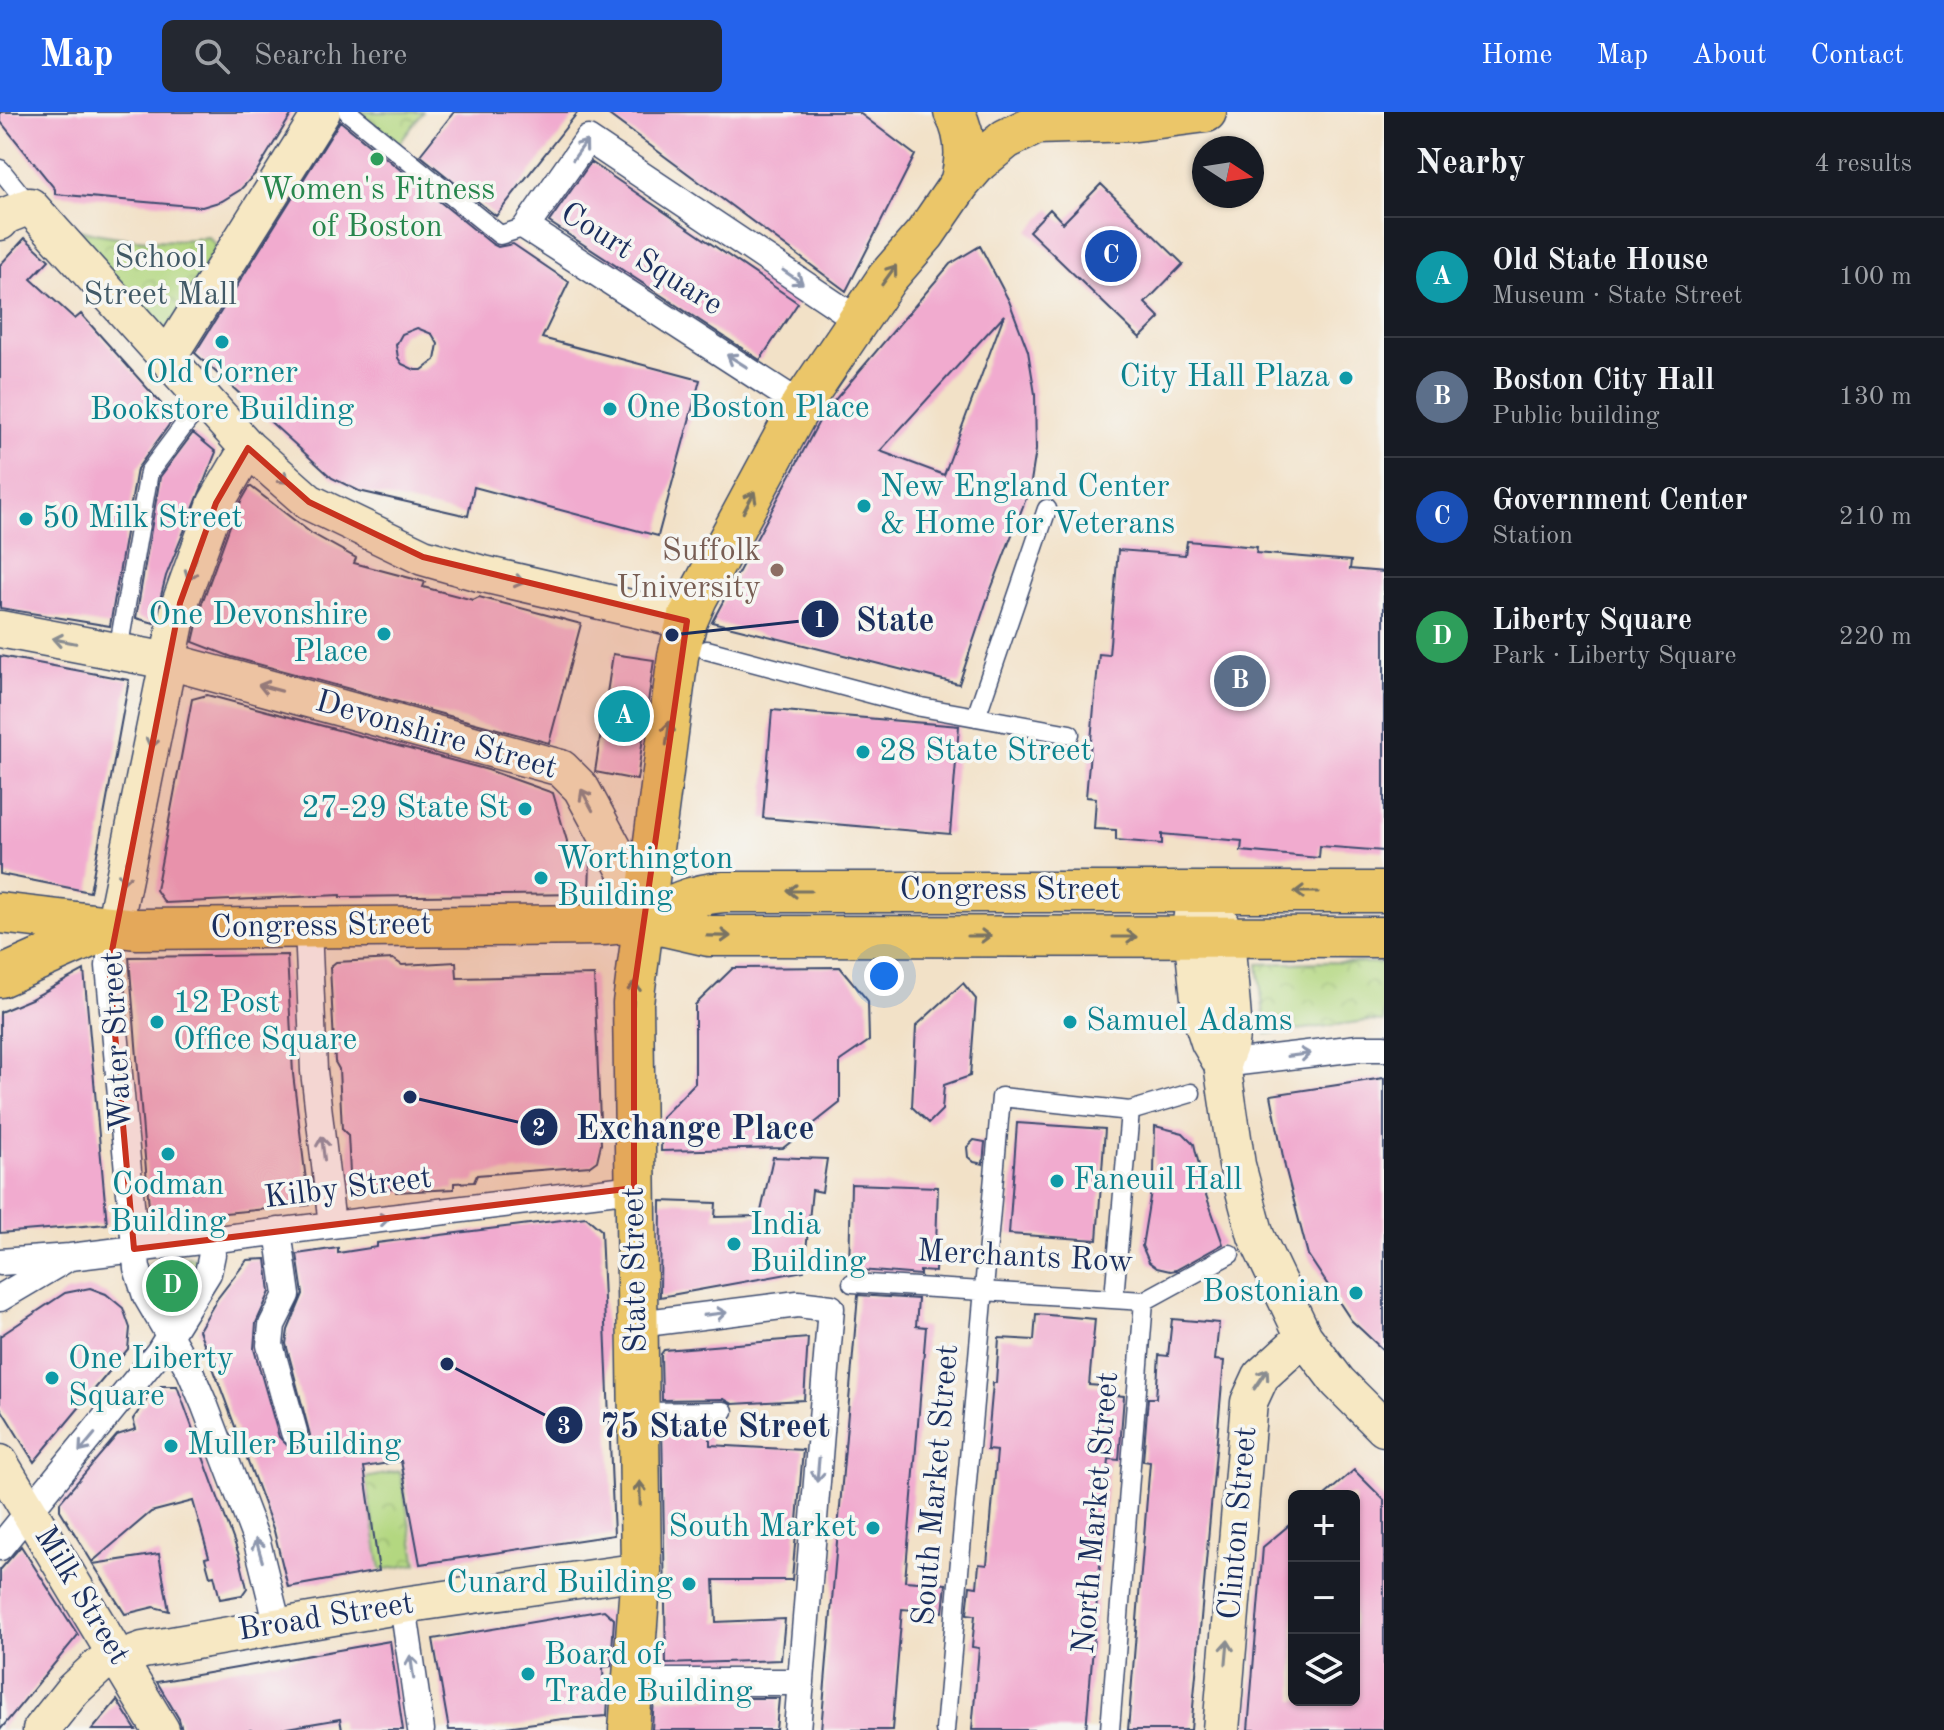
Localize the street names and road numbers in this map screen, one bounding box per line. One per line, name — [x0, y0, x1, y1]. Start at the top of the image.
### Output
street label: Court Square — [554, 198, 728, 322]
street label: Devonshire Street — [312, 686, 560, 786]
street label: Congress Street — [899, 875, 1121, 907]
street label: Congress Street — [210, 909, 432, 945]
street label: Water Street — [97, 950, 139, 1132]
street label: Kilby Street — [262, 1163, 434, 1215]
street label: State Street — [619, 1186, 653, 1354]
street label: Merchants Row — [916, 1236, 1134, 1280]
street label: South Market Street — [909, 1343, 965, 1627]
street label: North Market Street — [1069, 1371, 1125, 1655]
street label: Clinton Street — [1215, 1425, 1263, 1621]
street label: Milk Street — [27, 1522, 135, 1670]
street label: Broad Street — [236, 1588, 416, 1648]

